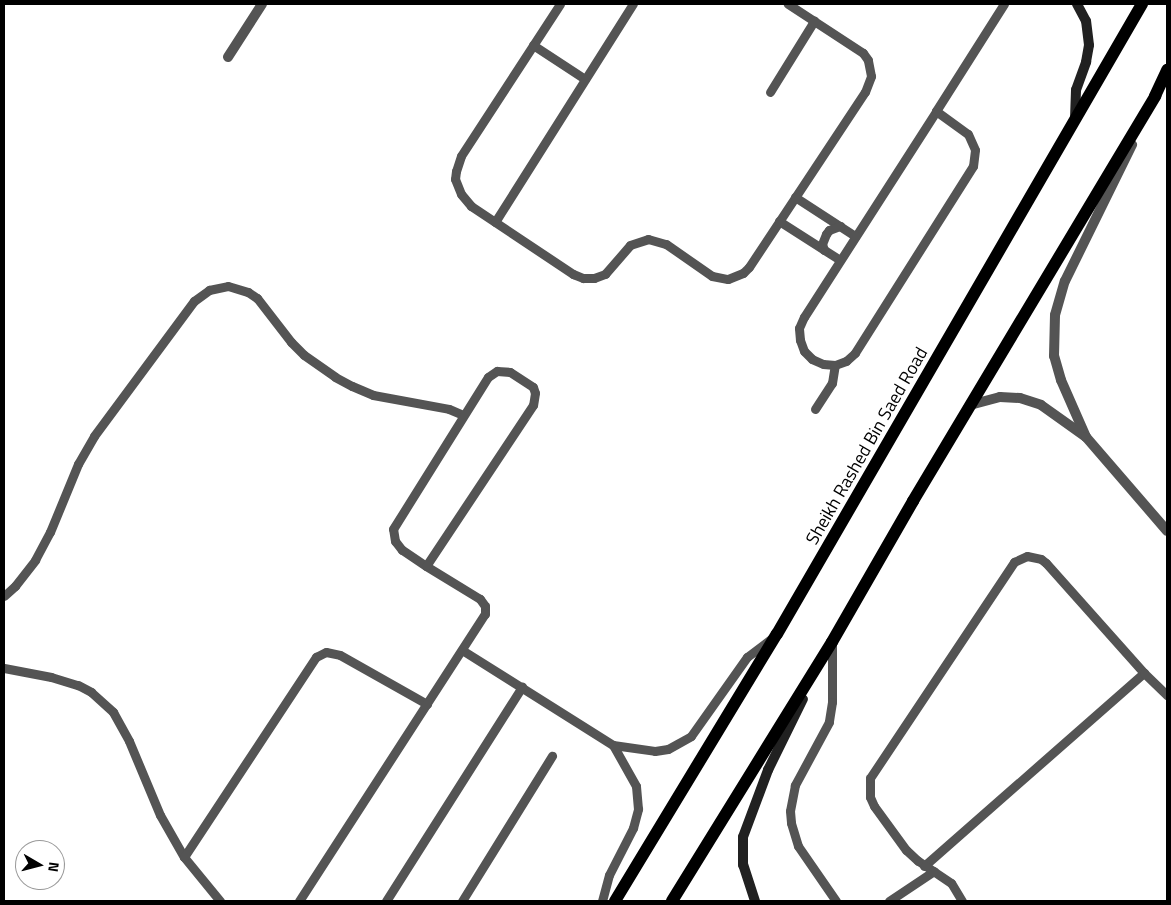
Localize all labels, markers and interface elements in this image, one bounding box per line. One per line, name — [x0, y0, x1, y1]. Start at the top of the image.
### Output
street label: Sheikh Rashed Bin Saed Road — [802, 343, 932, 549]
north arrow — [15, 840, 65, 890]
text: N — [43, 861, 65, 873]

